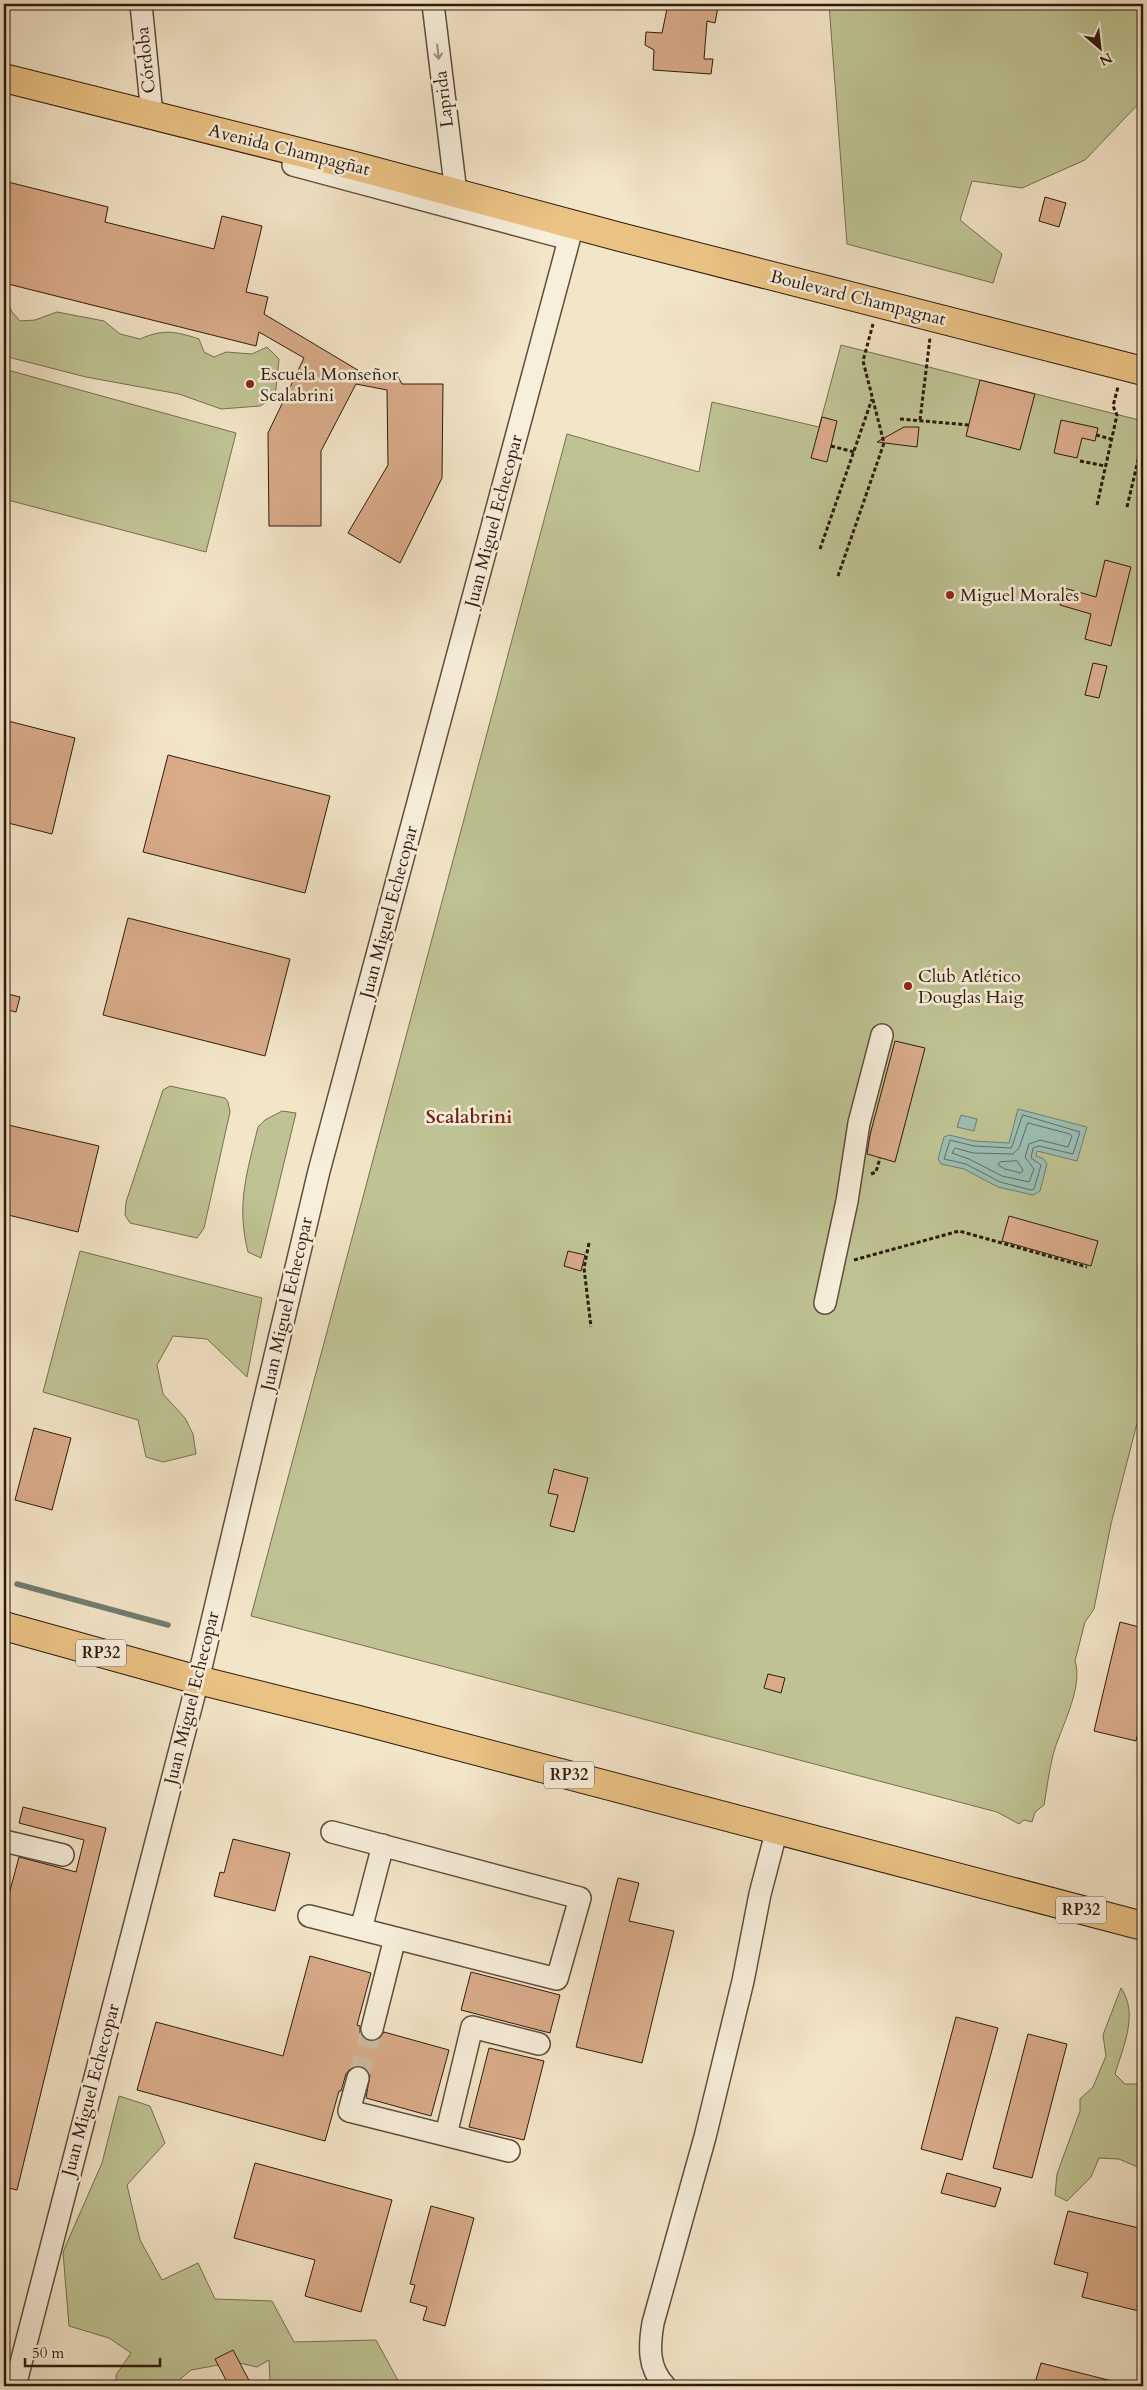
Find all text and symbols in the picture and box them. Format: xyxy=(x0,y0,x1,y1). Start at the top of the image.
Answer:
north arrow xyxy=(1074,22,1124,72)
street label: Córdoba xyxy=(130,25,162,95)
one-way arrow xyxy=(433,44,443,60)
text: N xyxy=(1096,48,1116,70)
street label: Laprida xyxy=(428,69,460,129)
street label: Avenida Champagñat xyxy=(206,118,373,182)
street label: Boulevard Champagnat xyxy=(768,264,949,332)
place label: Escuela Monseñor Scalabrini xyxy=(260,362,399,408)
marker: Escuela Monseñor Scalabrini xyxy=(244,378,256,390)
street label: Juan Miguel Echecopar xyxy=(458,432,529,613)
place label: Miguel Morales xyxy=(960,583,1079,608)
marker: Miguel Morales xyxy=(944,589,956,601)
street label: Juan Miguel Echecopar xyxy=(353,823,424,1004)
place label: Club Atlético Douglas Haig xyxy=(918,964,1024,1010)
marker: Club Atlético Douglas Haig xyxy=(902,980,914,992)
district label: Scalabrini xyxy=(426,1104,512,1130)
street label: Juan Miguel Echecopar xyxy=(254,1214,319,1396)
street label: Juan Miguel Echecopar xyxy=(158,1608,226,1790)
road number: RP32 xyxy=(76,1640,126,1666)
road number: RP32 xyxy=(544,1762,594,1788)
road number: RP32 xyxy=(1056,1896,1106,1924)
street label: Juan Miguel Echecopar xyxy=(55,2001,126,2182)
scale bar xyxy=(25,2335,160,2367)
text: 50 m xyxy=(32,2343,64,2363)

